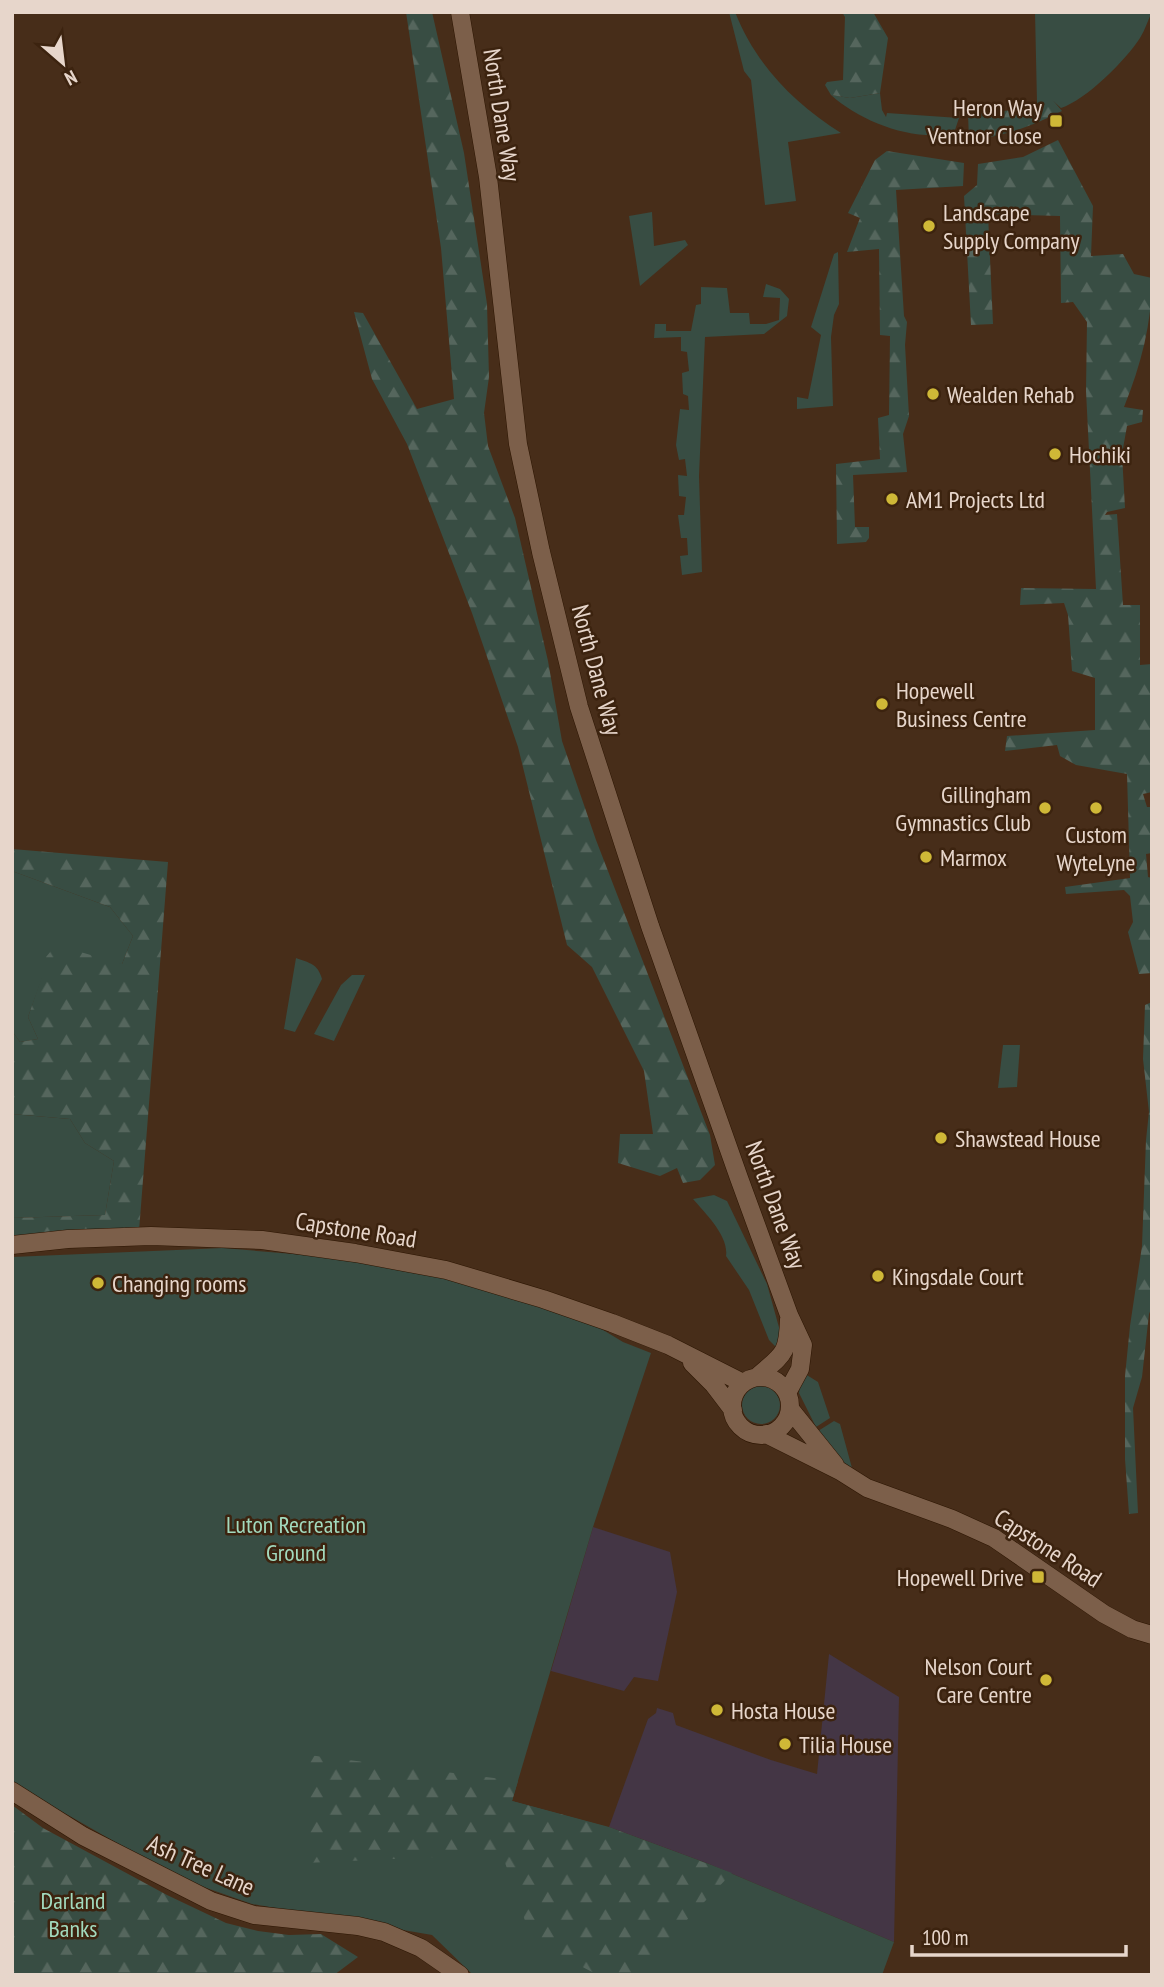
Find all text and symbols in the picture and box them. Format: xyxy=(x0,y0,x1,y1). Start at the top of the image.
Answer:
north arrow xyxy=(28,28,98,98)
street label: North Dane Way xyxy=(476,46,528,184)
text: N xyxy=(61,65,81,91)
place label: Heron Way Ventnor Close xyxy=(926,92,1042,151)
marker: Heron Way Ventnor Close xyxy=(1048,113,1064,129)
place label: Landscape Supply Company xyxy=(943,197,1080,256)
marker: Landscape Supply Company xyxy=(921,218,937,234)
place label: Wealden Rehab xyxy=(947,379,1074,410)
marker: Wealden Rehab xyxy=(925,386,941,402)
place label: Hochiki xyxy=(1069,439,1131,470)
marker: Hochiki xyxy=(1047,446,1063,462)
place label: AM1 Projects Ltd xyxy=(906,484,1045,515)
marker: AM1 Projects Ltd xyxy=(884,491,900,507)
street label: North Dane Way xyxy=(565,601,629,739)
place label: Hopewell Business Centre xyxy=(896,675,1027,734)
marker: Hopewell Business Centre xyxy=(874,696,890,712)
place label: Gillingham Gymnastics Club xyxy=(895,779,1031,838)
marker: Gillingham Gymnastics Club xyxy=(1037,800,1053,816)
marker: Custom WyteLyne xyxy=(1088,800,1104,816)
place label: Custom WyteLyne xyxy=(1057,819,1135,878)
place label: Marmox xyxy=(940,842,1007,873)
marker: Marmox xyxy=(918,849,934,865)
place label: Shawstead House xyxy=(955,1123,1101,1154)
marker: Shawstead House xyxy=(933,1130,949,1146)
street label: North Dane Way xyxy=(739,1137,813,1273)
street label: Capstone Road xyxy=(293,1205,419,1255)
place label: Kingsdale Court xyxy=(892,1261,1024,1292)
place label: Changing rooms xyxy=(112,1268,246,1299)
marker: Kingsdale Court xyxy=(870,1268,886,1284)
marker: Changing rooms xyxy=(90,1275,106,1291)
street label: Capstone Road xyxy=(988,1502,1108,1594)
park label: Luton Recreation Ground xyxy=(226,1509,366,1568)
place label: Hopewell Drive xyxy=(897,1562,1024,1593)
marker: Hopewell Drive xyxy=(1030,1569,1046,1585)
place label: Nelson Court Care Centre xyxy=(925,1651,1032,1710)
marker: Nelson Court Care Centre xyxy=(1038,1672,1054,1688)
place label: Hosta House xyxy=(731,1695,835,1726)
marker: Hosta House xyxy=(709,1702,725,1718)
place label: Tilia House xyxy=(799,1729,892,1760)
marker: Tilia House xyxy=(777,1736,793,1752)
street label: Ash Tree Lane xyxy=(143,1828,259,1902)
park label: Darland Banks xyxy=(41,1885,105,1944)
scale bar xyxy=(912,1913,1126,1957)
text: 100 m xyxy=(922,1924,968,1951)

